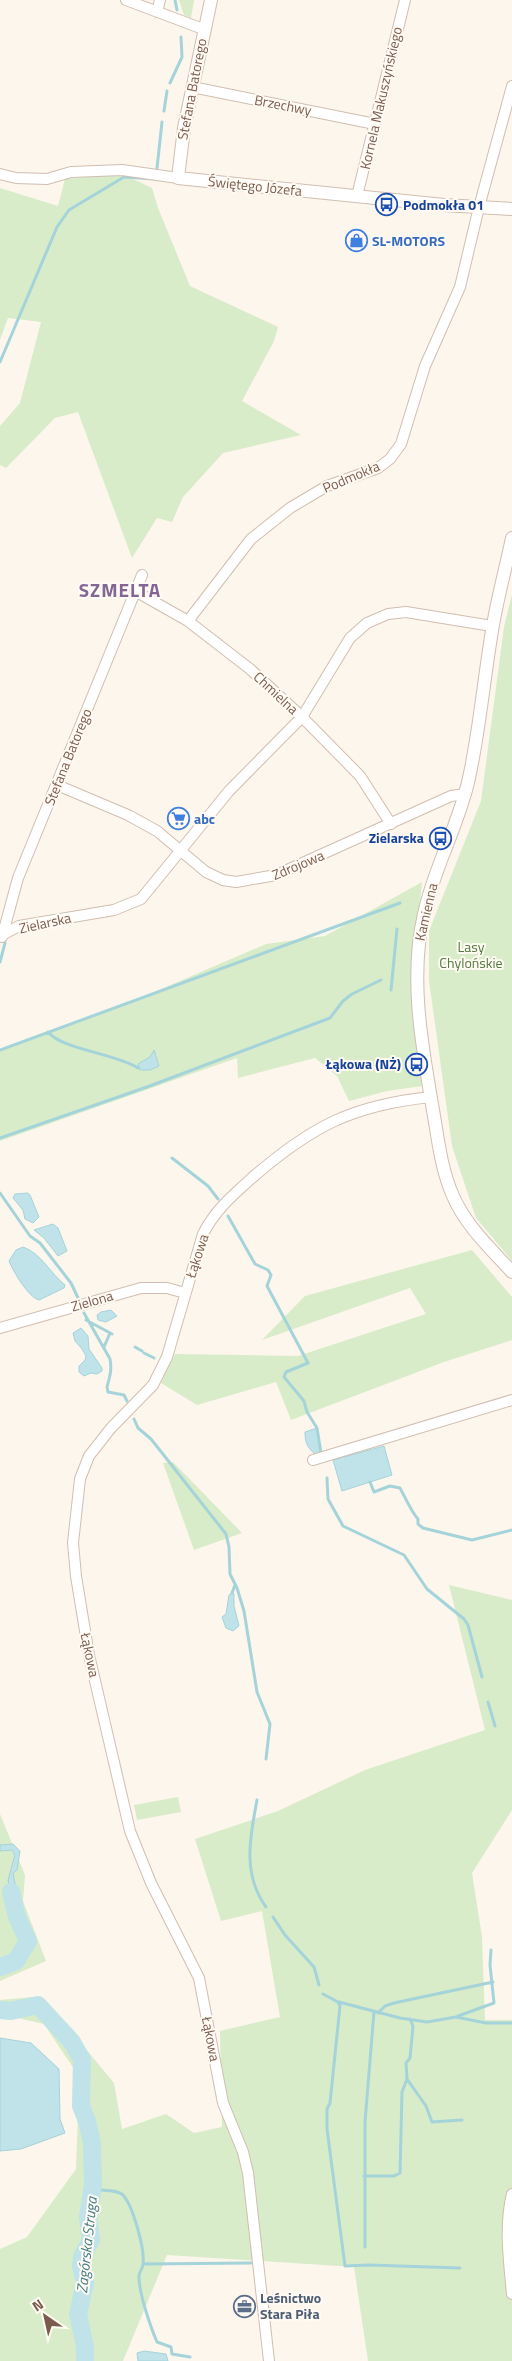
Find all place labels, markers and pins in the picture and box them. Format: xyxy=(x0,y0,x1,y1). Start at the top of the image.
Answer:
bus stop icon: Podmokła 01 xyxy=(375,193,399,217)
place label: Podmokła 01 xyxy=(403,194,484,215)
shop icon: SL-MOTORS xyxy=(344,229,368,253)
place label: SL-MOTORS xyxy=(372,230,445,251)
supermarket icon: abc xyxy=(166,807,190,831)
place label: abc xyxy=(194,808,215,829)
bus stop icon: Zielarska xyxy=(428,826,452,850)
place label: Zielarska xyxy=(369,827,424,848)
bus stop icon: Łąkowa (NŻ) xyxy=(405,1052,429,1076)
place label: Łąkowa (NŻ) xyxy=(325,1053,401,1074)
place label: Leśnictwo Stara Piła xyxy=(260,2287,321,2324)
office icon: Leśnictwo Stara Piła xyxy=(232,2294,256,2318)

